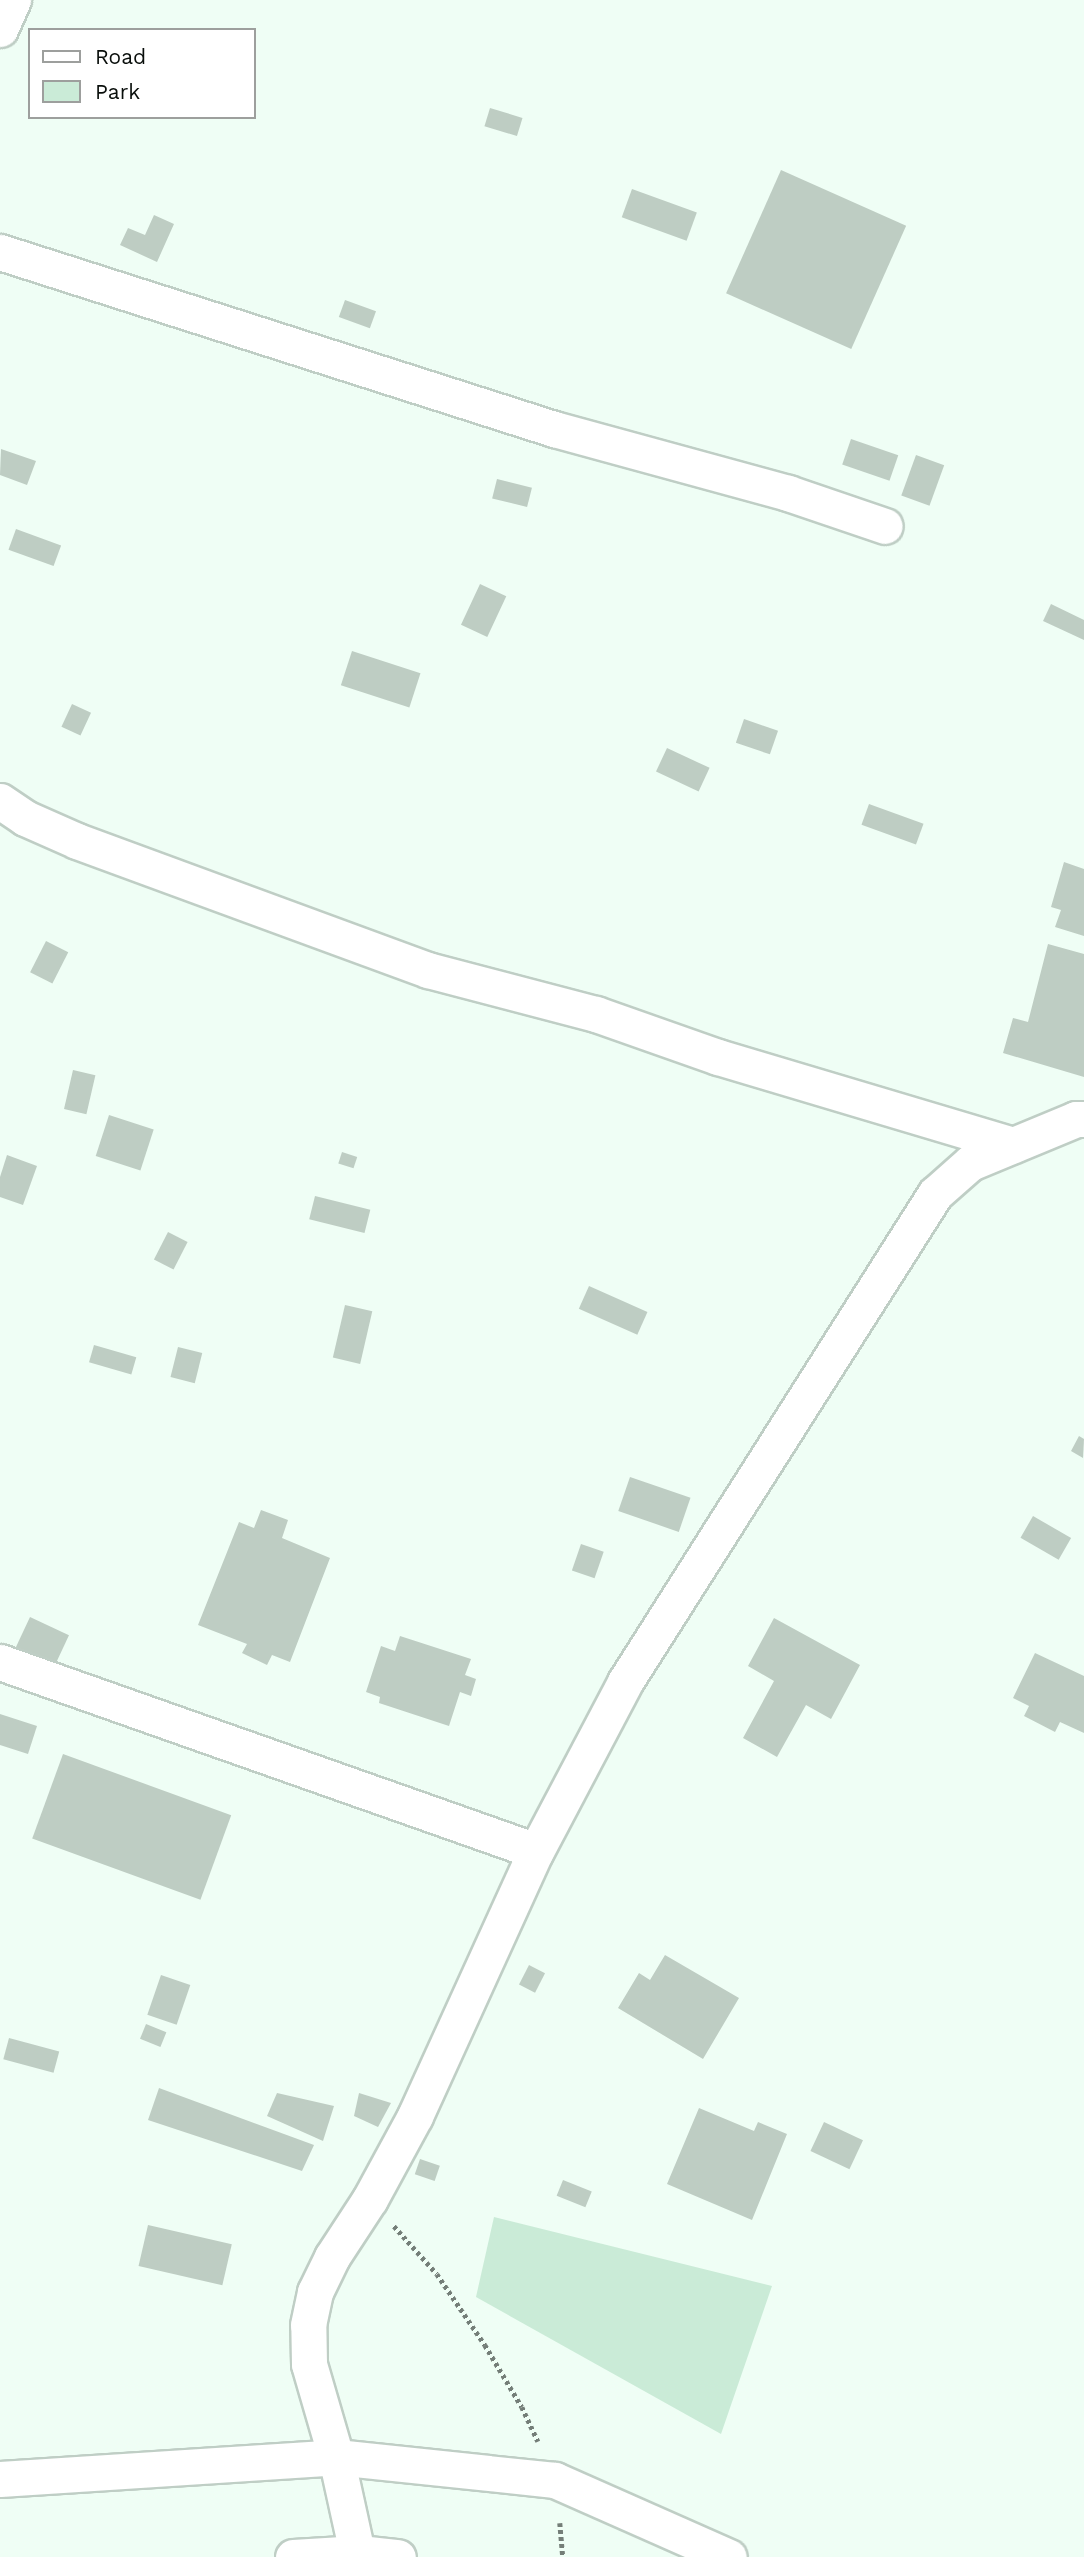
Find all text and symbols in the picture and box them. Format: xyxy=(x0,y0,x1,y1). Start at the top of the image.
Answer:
legend xyxy=(28,28,256,119)
text: Road xyxy=(95,44,146,69)
text: Park xyxy=(95,79,140,104)

